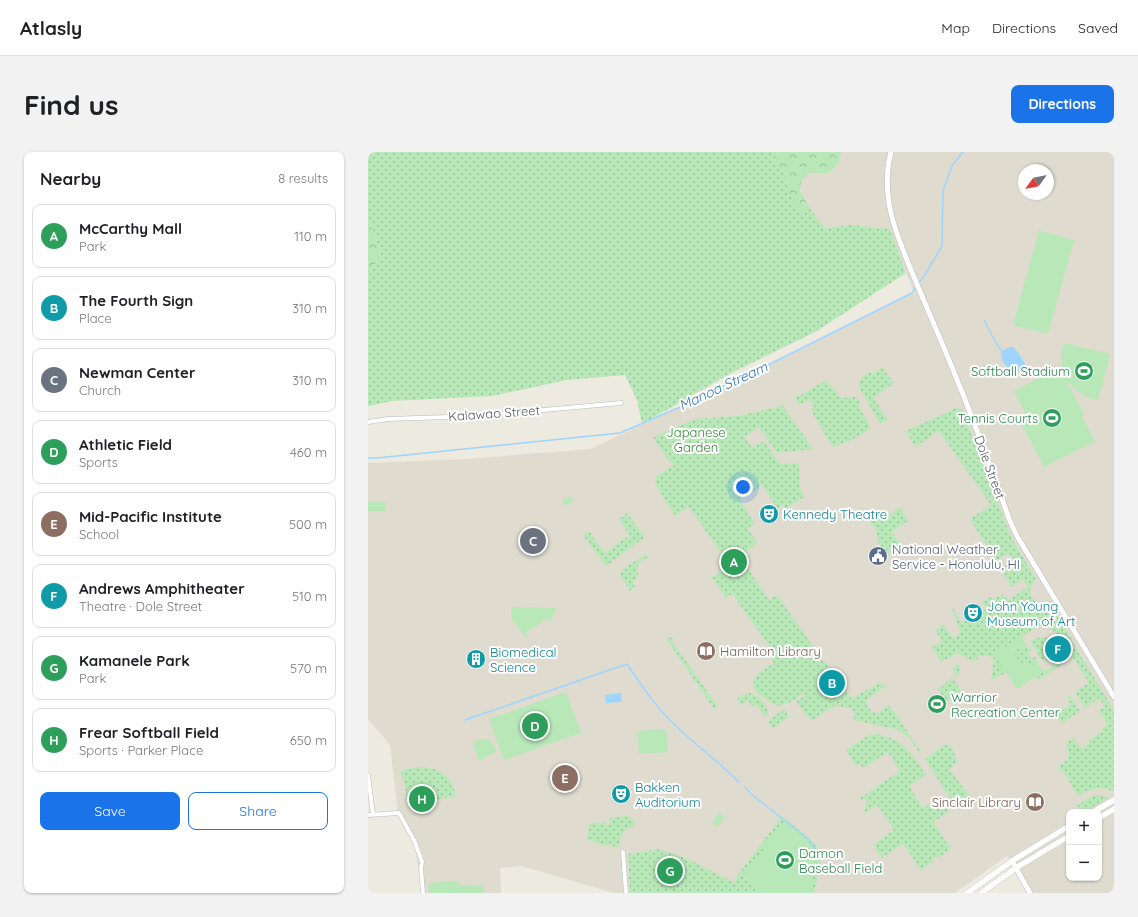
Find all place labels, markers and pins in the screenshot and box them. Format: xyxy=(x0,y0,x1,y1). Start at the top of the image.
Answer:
sports icon: Softball Stadium xyxy=(1073,360,1095,382)
place label: Softball Stadium xyxy=(971,363,1070,379)
sports icon: Tennis Courts xyxy=(1041,407,1063,429)
place label: Tennis Courts xyxy=(957,410,1038,426)
theatre icon: Kennedy Theatre xyxy=(758,503,780,525)
place label: Kennedy Theatre xyxy=(783,506,887,522)
pin: C xyxy=(520,526,546,556)
place label: National Weather Service - Honolulu, HI xyxy=(892,541,1020,572)
public building icon: National Weather Service - Honolulu, HI xyxy=(867,545,889,567)
pin: A xyxy=(721,547,747,577)
place label: John Young Museum of Art xyxy=(987,598,1075,629)
theatre icon: John Young Museum of Art xyxy=(962,602,984,624)
pin: F xyxy=(1045,634,1071,664)
library icon: Hamilton Library xyxy=(695,640,717,662)
place label: Hamilton Library xyxy=(720,643,821,659)
place label: Biomedical Science xyxy=(490,644,557,675)
building icon: Biomedical Science xyxy=(465,648,487,670)
pin: B xyxy=(819,668,845,698)
place label: Warrior Recreation Center xyxy=(951,689,1060,720)
sports icon: Warrior Recreation Center xyxy=(926,693,948,715)
pin: D xyxy=(522,711,548,741)
pin: E xyxy=(552,763,578,793)
place label: Bakken Auditorium xyxy=(635,779,701,810)
theatre icon: Bakken Auditorium xyxy=(610,783,632,805)
pin: H xyxy=(409,784,435,814)
library icon: Sinclair Library xyxy=(1024,791,1046,813)
place label: Sinclair Library xyxy=(932,794,1021,810)
place label: Damon Baseball Field xyxy=(799,845,882,876)
sports icon: Damon Baseball Field xyxy=(774,849,796,871)
pin: G xyxy=(657,856,683,886)

